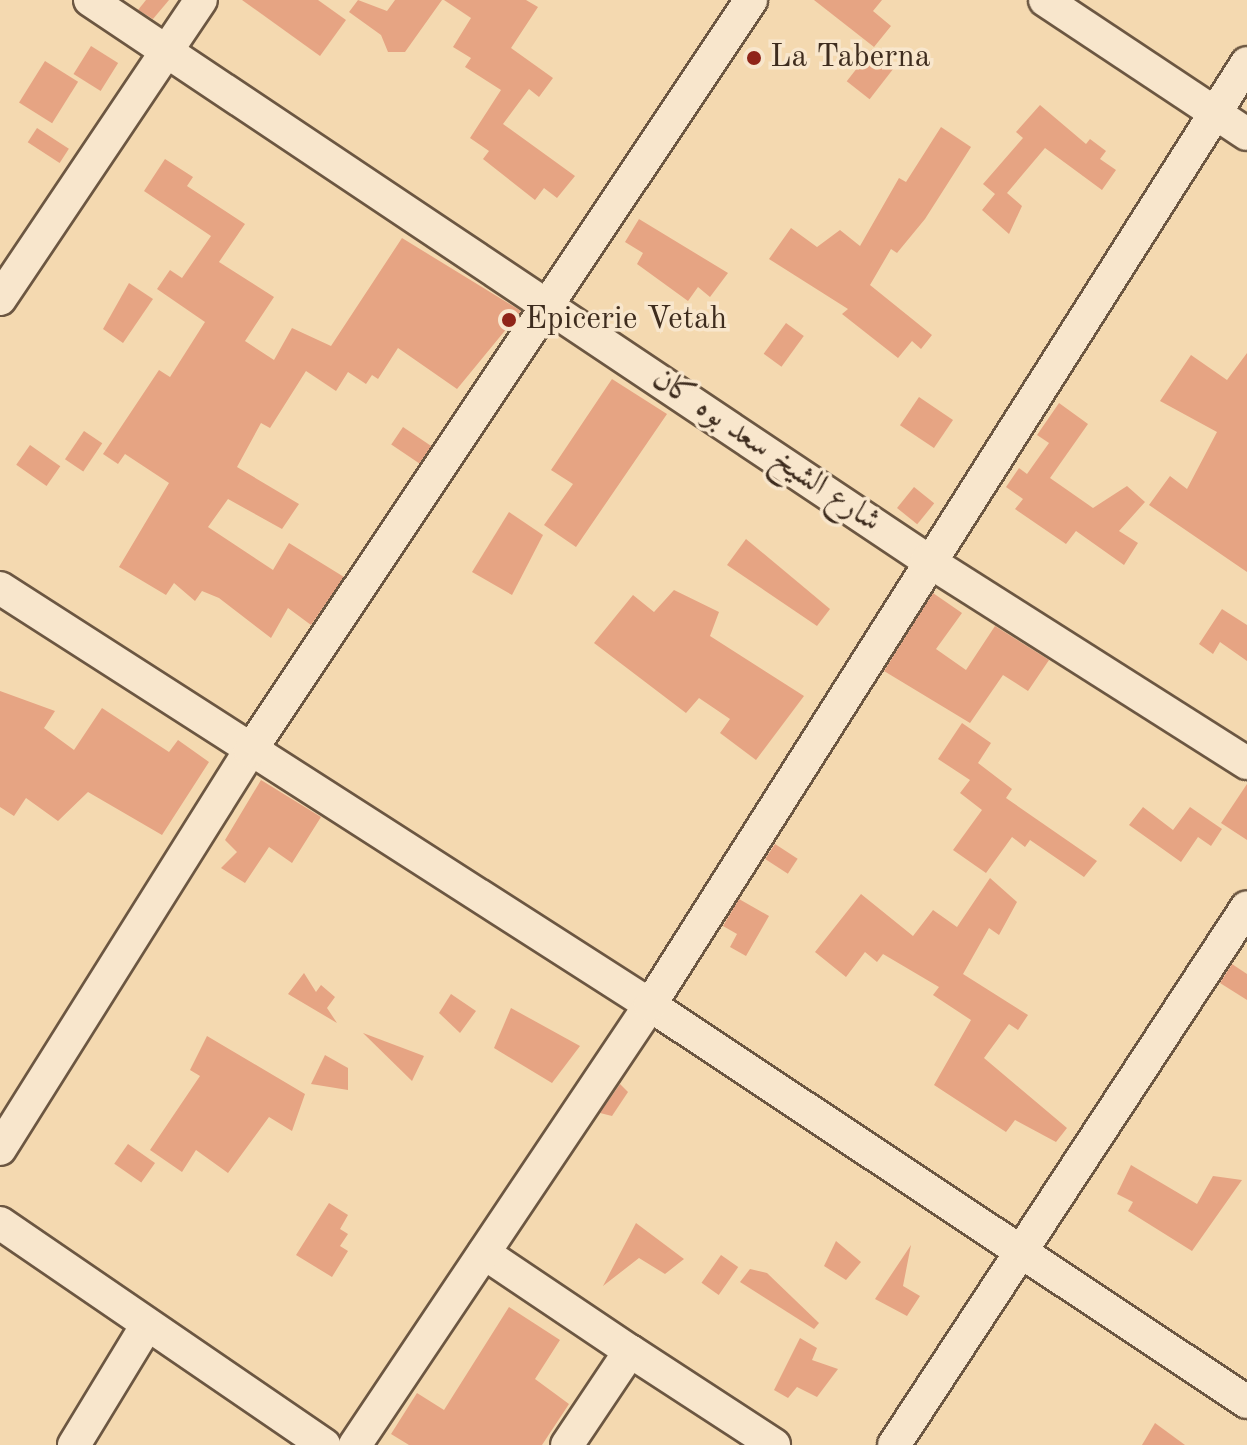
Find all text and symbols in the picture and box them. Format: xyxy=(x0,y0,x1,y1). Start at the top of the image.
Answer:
place label: La Taberna xyxy=(770,39,931,77)
marker: La Taberna xyxy=(745,49,763,67)
place label: Epicerie Vetah xyxy=(525,301,727,339)
marker: Epicerie Vetah xyxy=(500,311,518,329)
street label: شارع الشيخ سعد بوه كان xyxy=(644,360,888,542)

